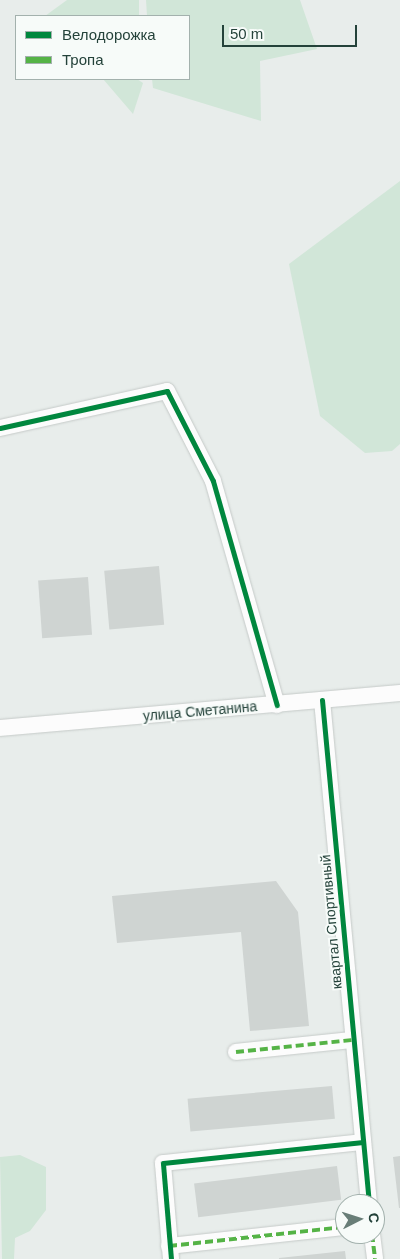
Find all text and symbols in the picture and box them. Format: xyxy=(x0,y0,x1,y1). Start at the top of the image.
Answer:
legend xyxy=(15,15,190,80)
scale bar xyxy=(225,15,360,47)
text: 50 m xyxy=(230,25,263,42)
text: Велодорожка xyxy=(62,26,156,43)
text: Тропа xyxy=(62,51,103,68)
street label: улица Сметанина xyxy=(142,698,258,724)
street label: квартал Спортивный xyxy=(317,854,345,990)
north arrow xyxy=(335,1194,385,1244)
text: С xyxy=(366,1212,382,1224)

